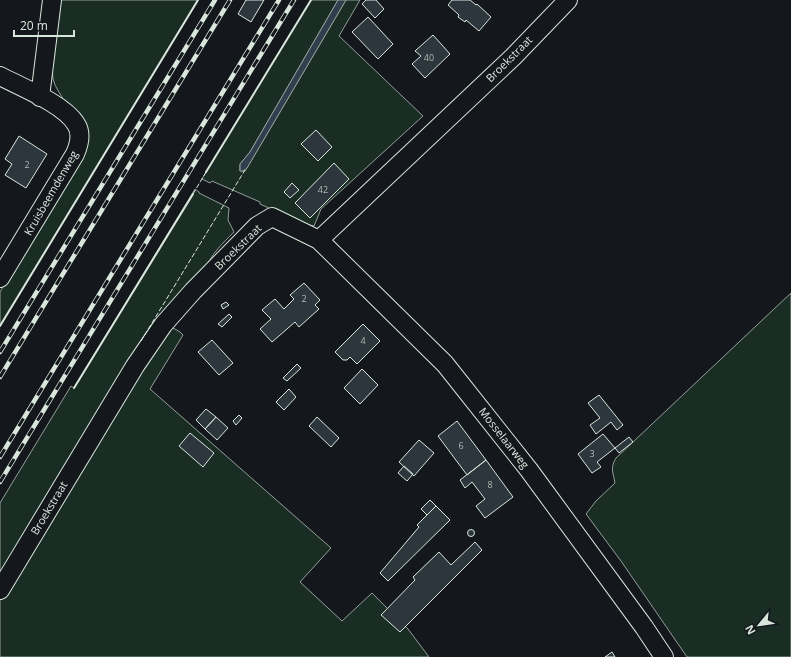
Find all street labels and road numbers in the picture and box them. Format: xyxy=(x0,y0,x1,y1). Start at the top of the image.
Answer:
street label: Broekstraat xyxy=(482,32,535,85)
street label: Kruisbeemdenweg xyxy=(20,148,81,238)
street label: Broekstraat xyxy=(211,220,264,273)
street label: Mosselaarweg xyxy=(476,404,533,471)
street label: Broekstraat xyxy=(27,478,70,537)

